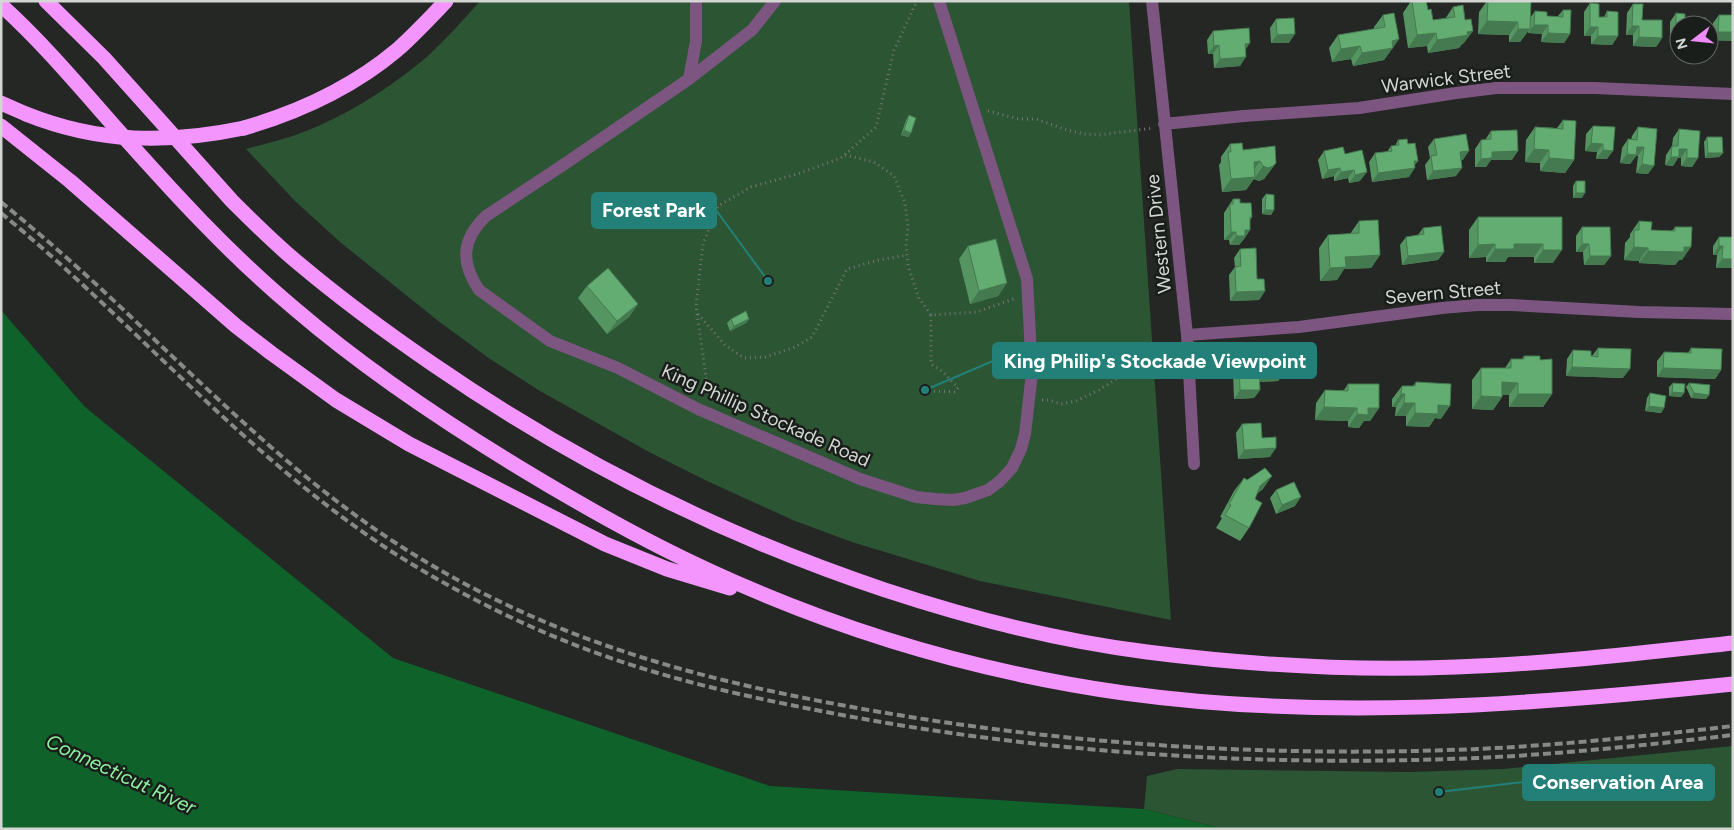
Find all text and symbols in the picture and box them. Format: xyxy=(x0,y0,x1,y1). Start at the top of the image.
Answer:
north arrow xyxy=(1669,15,1719,65)
text: N xyxy=(1672,36,1692,51)
street label: Warwick Street xyxy=(1380,59,1512,98)
street label: Western Drive xyxy=(1141,173,1176,295)
callout: Forest Park xyxy=(592,193,716,228)
text: Forest Park xyxy=(602,198,706,222)
street label: Severn Street xyxy=(1384,276,1502,309)
callout: King Philip's Stockade Viewpoint xyxy=(993,343,1316,378)
text: King Philip's Stockade Viewpoint xyxy=(1003,349,1307,373)
street label: King Phillip Stockade Road xyxy=(658,359,874,472)
water label: Connecticut River xyxy=(42,729,201,820)
callout: Conservation Area xyxy=(1523,765,1714,800)
text: Conservation Area xyxy=(1532,770,1704,794)

